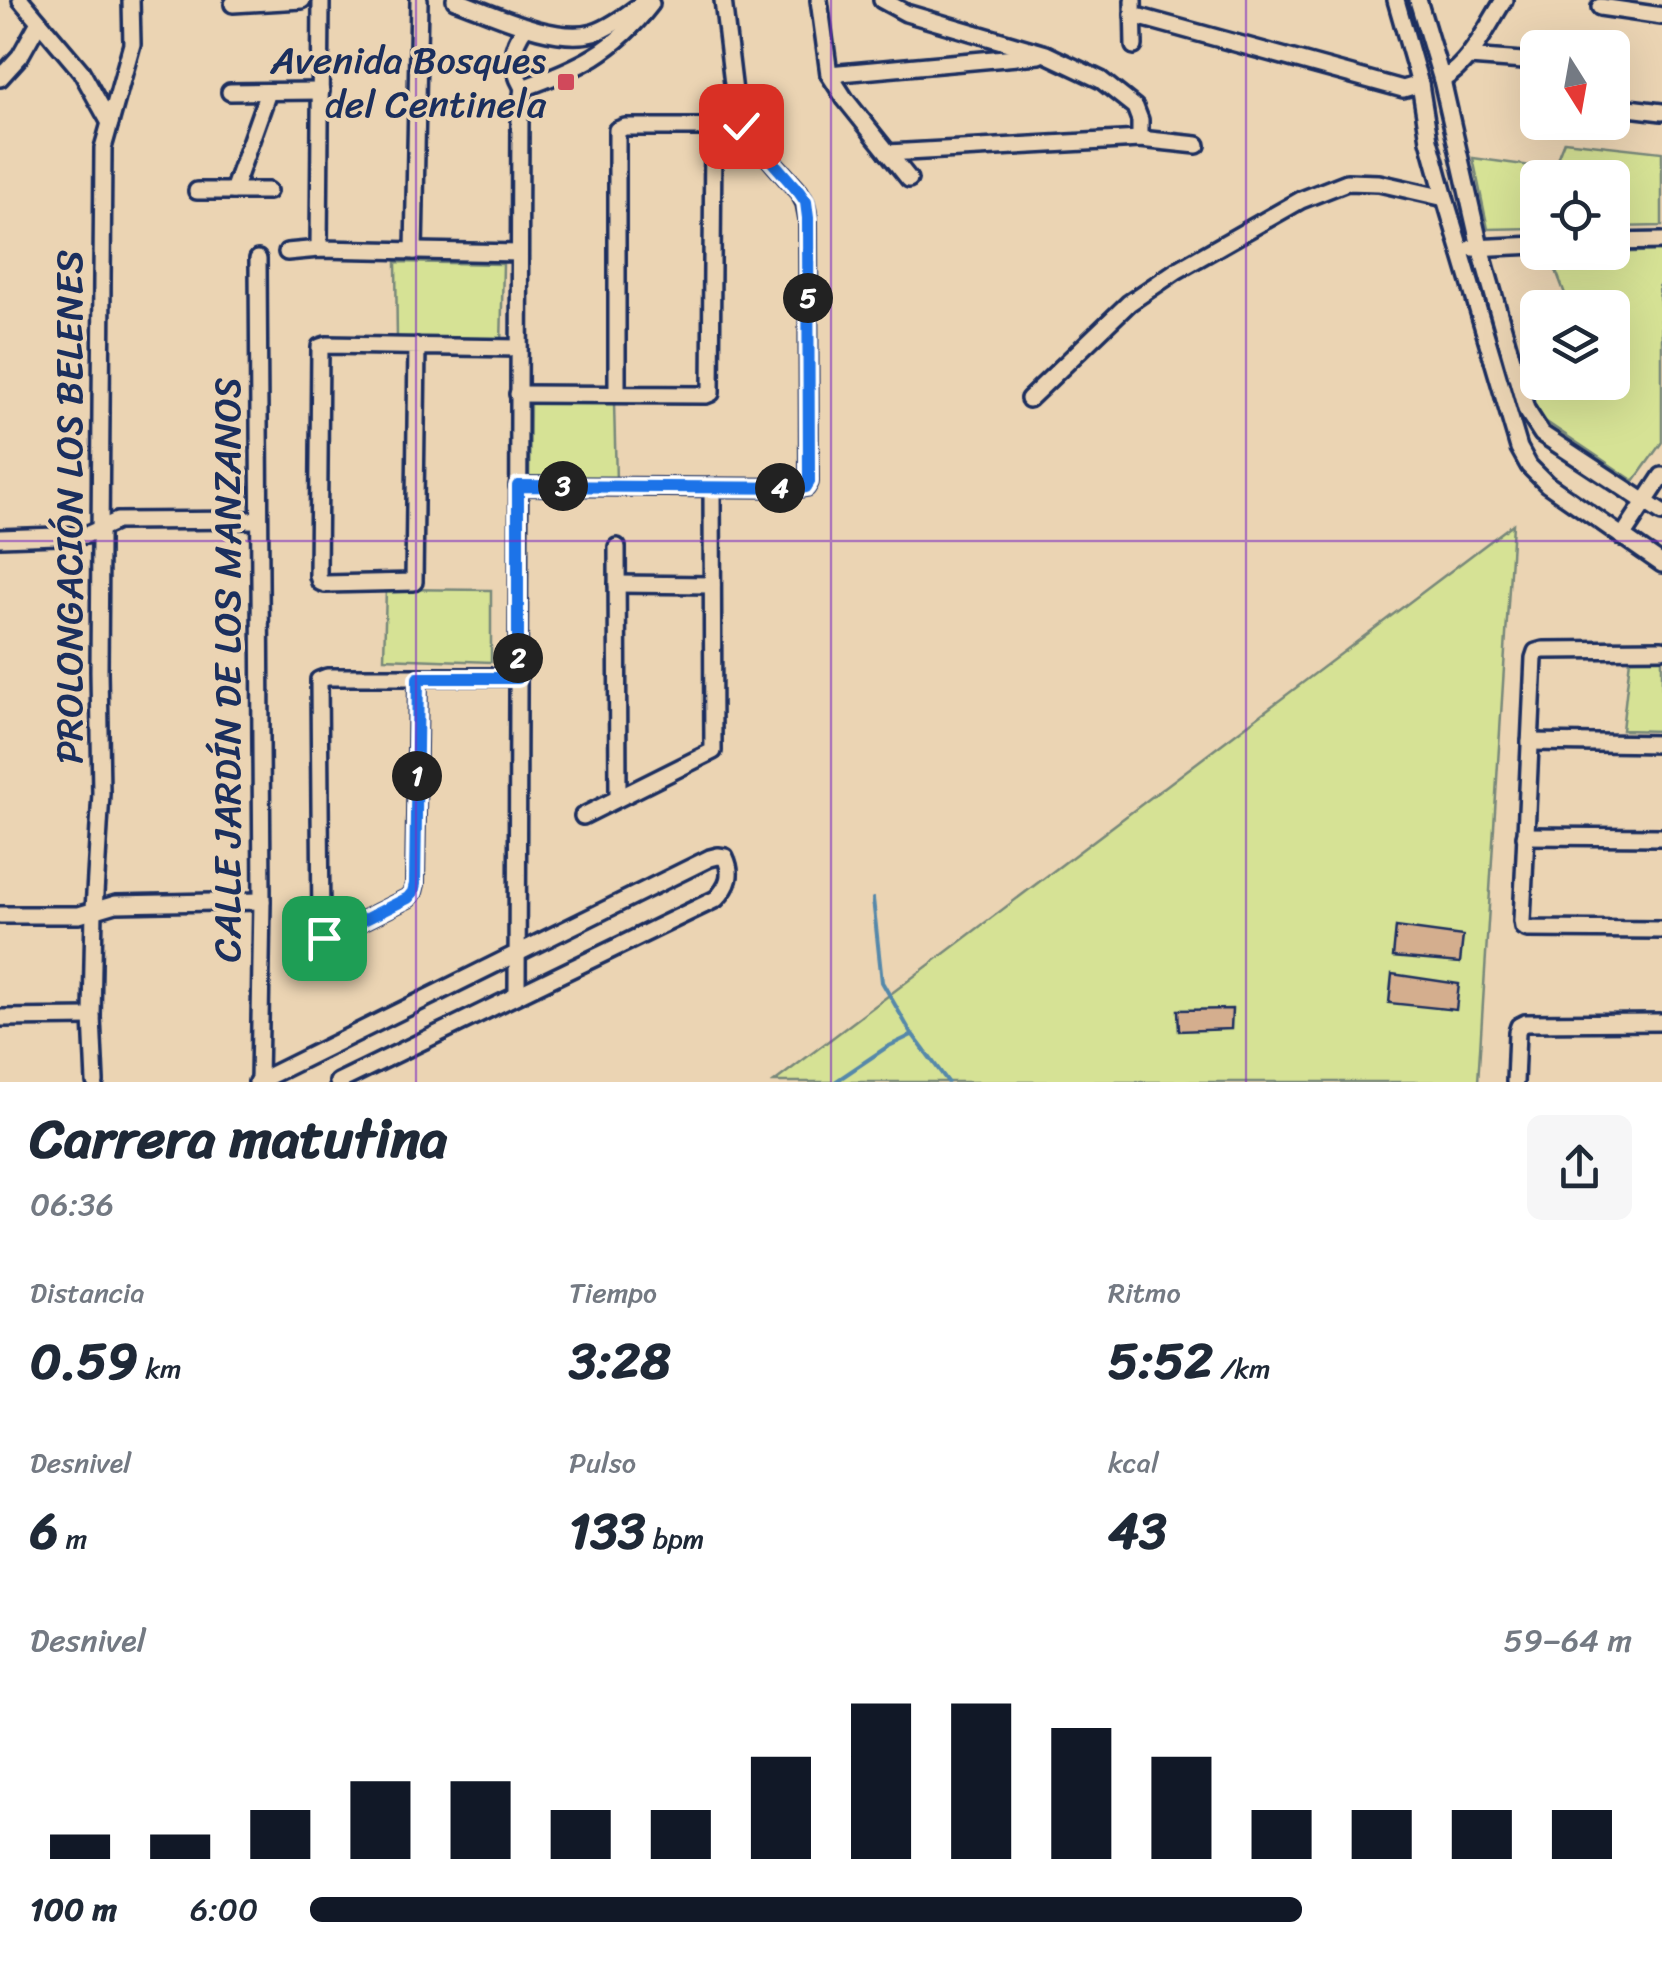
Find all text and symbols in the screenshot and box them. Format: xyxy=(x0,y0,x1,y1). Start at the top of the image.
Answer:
place label: Avenida Bosques del Centinela xyxy=(269,27,547,138)
north arrow xyxy=(1520,30,1630,140)
map controls xyxy=(1520,30,1630,400)
marker: Avenida Bosques del Centinela xyxy=(555,71,577,93)
pin xyxy=(699,84,784,169)
icon: check xyxy=(714,99,769,154)
button: locate xyxy=(1520,160,1630,270)
street label: PROLONGACIÓN LOS BELENES xyxy=(36,250,103,764)
pin: 5 xyxy=(783,273,833,323)
text: 5 xyxy=(799,273,817,322)
button: layers xyxy=(1520,290,1630,400)
street label: CALLE JARDÍN DE LOS MANZANOS xyxy=(194,378,261,962)
pin: 3 xyxy=(538,461,588,511)
text: 3 xyxy=(555,461,571,510)
pin: 4 xyxy=(755,463,805,513)
text: 4 xyxy=(771,463,789,512)
pin: 2 xyxy=(493,633,543,683)
text: 2 xyxy=(510,633,526,682)
pin: 1 xyxy=(392,751,442,801)
text: 1 xyxy=(411,751,423,800)
pin xyxy=(282,896,367,981)
icon: arrive xyxy=(297,911,352,966)
text: Carrera matutina xyxy=(30,1090,448,1187)
button: share xyxy=(1527,1115,1632,1220)
text: 06:36 xyxy=(30,1176,114,1233)
text: Distancia xyxy=(30,1268,145,1317)
text: Tiempo xyxy=(569,1268,657,1317)
text: Ritmo xyxy=(1108,1268,1181,1317)
text: 0.59 xyxy=(30,1317,138,1406)
text: 3:28 xyxy=(569,1317,671,1406)
text: 5:52 xyxy=(1108,1317,1213,1406)
text: km xyxy=(138,1344,182,1393)
text: /km xyxy=(1213,1344,1271,1393)
text: Desnivel xyxy=(30,1438,131,1487)
text: Pulso xyxy=(569,1438,636,1487)
text: kcal xyxy=(1108,1438,1159,1487)
text: 6 xyxy=(30,1487,58,1576)
text: 133 xyxy=(569,1487,645,1576)
text: 43 xyxy=(1108,1487,1167,1576)
text: m xyxy=(58,1514,87,1563)
text: bpm xyxy=(645,1514,704,1563)
text: Desnivel xyxy=(30,1612,146,1669)
text: 59–64 m xyxy=(1504,1612,1632,1669)
text: 100 m xyxy=(30,1881,117,1938)
text: 6:00 xyxy=(190,1881,258,1938)

